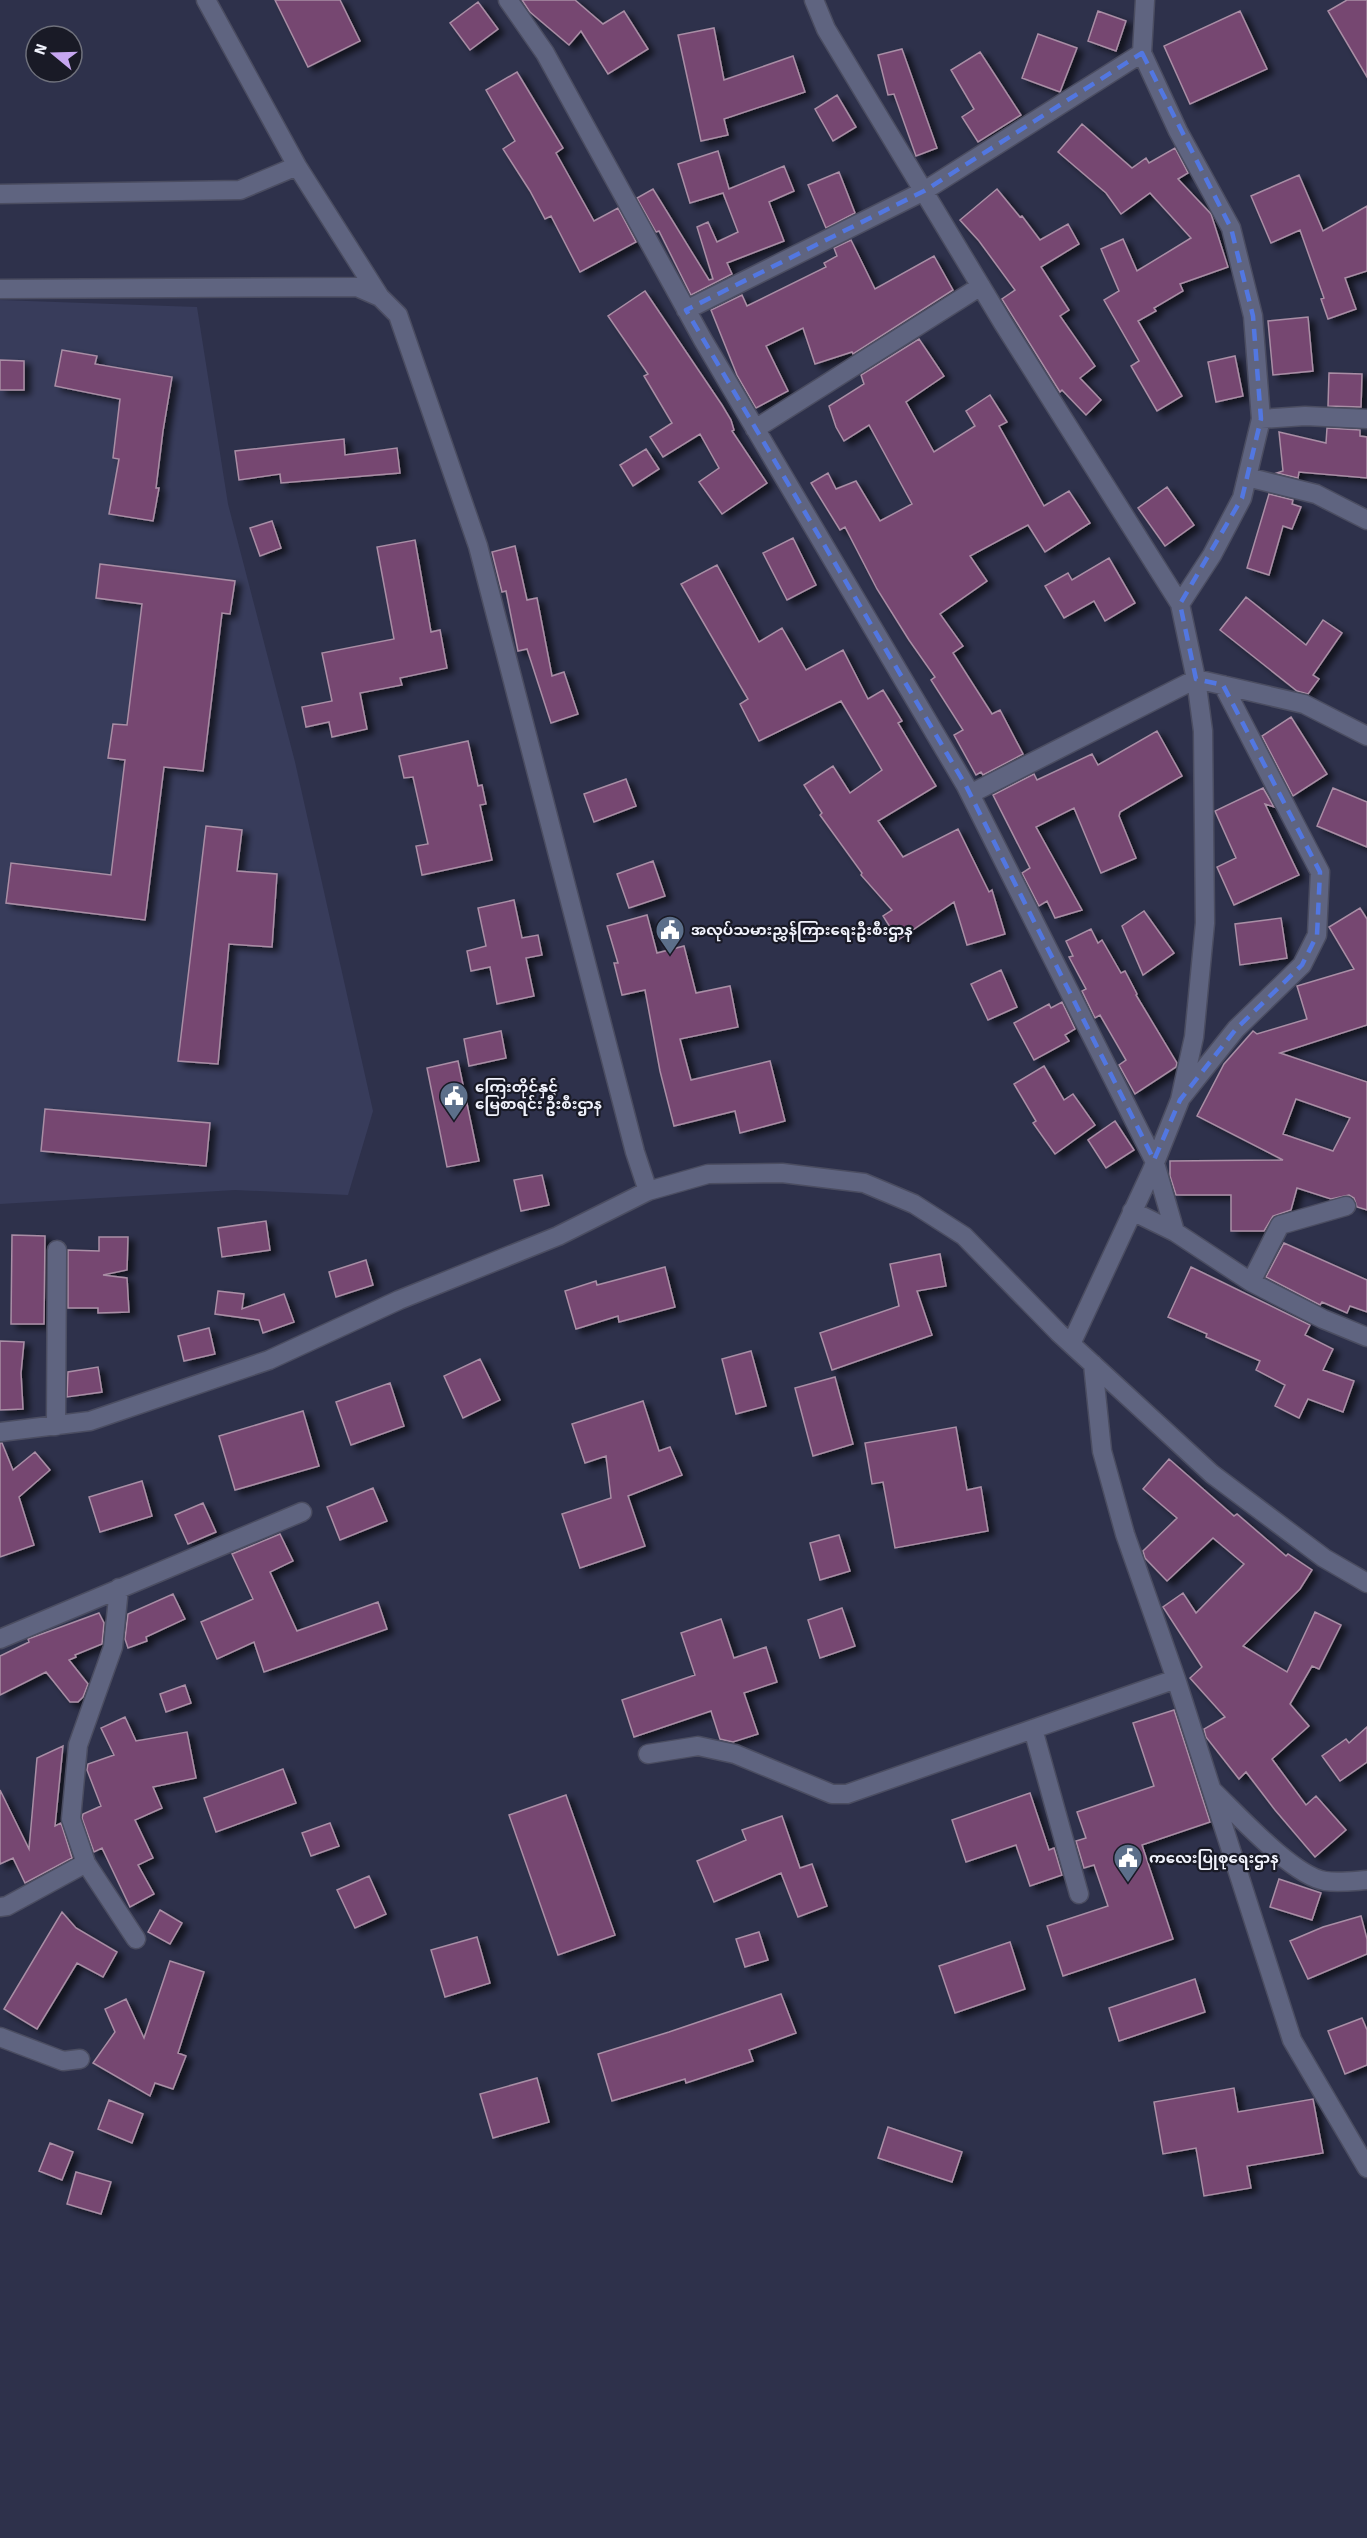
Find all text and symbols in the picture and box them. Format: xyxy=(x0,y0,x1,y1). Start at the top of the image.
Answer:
north arrow xyxy=(24,24,84,84)
text: N xyxy=(29,41,53,58)
public building icon: အလုပ်သမားညွှန်ကြားရေးဦးစီးဌာန xyxy=(654,914,686,956)
place label: အလုပ်သမားညွှန်ကြားရေးဦးစီးဌာန xyxy=(691,920,913,942)
place label: ကြေးတိုင်နှင့် မြေစာရင်း ဦးစီးဌာန xyxy=(475,1077,602,1116)
public building icon: ကြေးတိုင်နှင့် မြေစာရင်း ဦးစီးဌာန xyxy=(438,1080,470,1122)
public building icon: ကလေးပြုစုရေးဌာန xyxy=(1112,1842,1144,1884)
place label: ကလေးပြုစုရေးဌာန xyxy=(1149,1848,1279,1870)

